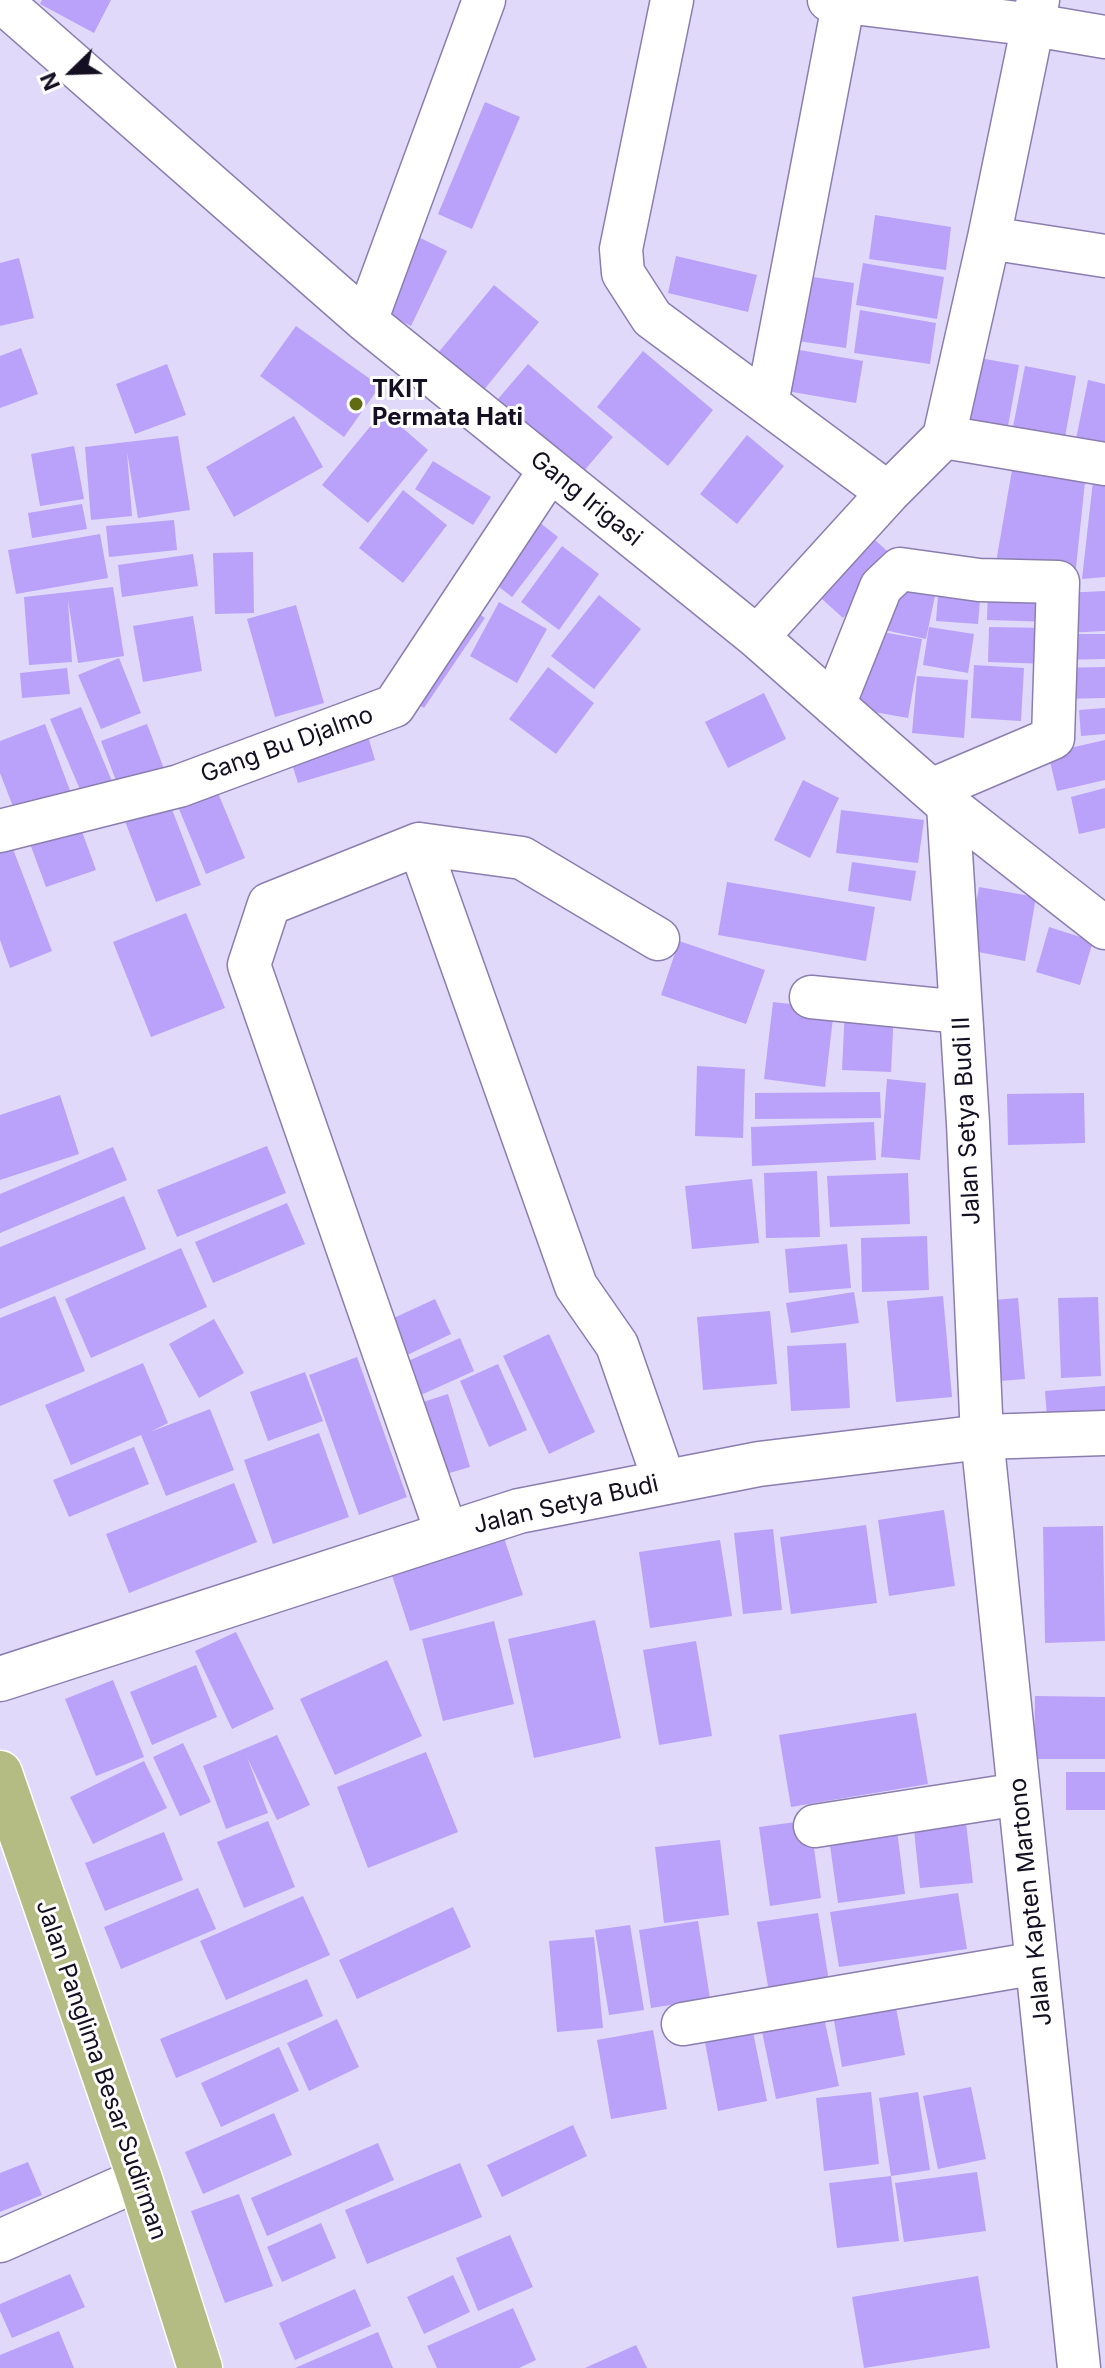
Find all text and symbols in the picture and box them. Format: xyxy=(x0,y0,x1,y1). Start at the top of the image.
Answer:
north arrow xyxy=(32,32,112,112)
text: N xyxy=(35,69,65,94)
place label: TKIT Permata Hati xyxy=(372,376,523,432)
marker: TKIT Permata Hati xyxy=(347,395,365,413)
street label: Gang Irigasi xyxy=(524,445,648,553)
street label: Gang Bu Djalmo xyxy=(197,700,377,790)
street label: Jalan Setya Budi II xyxy=(947,1016,987,1226)
street label: Jalan Setya Budi xyxy=(471,1470,661,1540)
street label: Jalan Kapten Martono xyxy=(1004,1776,1058,2028)
street label: Jalan Panglima Besar Sudirman xyxy=(29,1896,173,2244)

